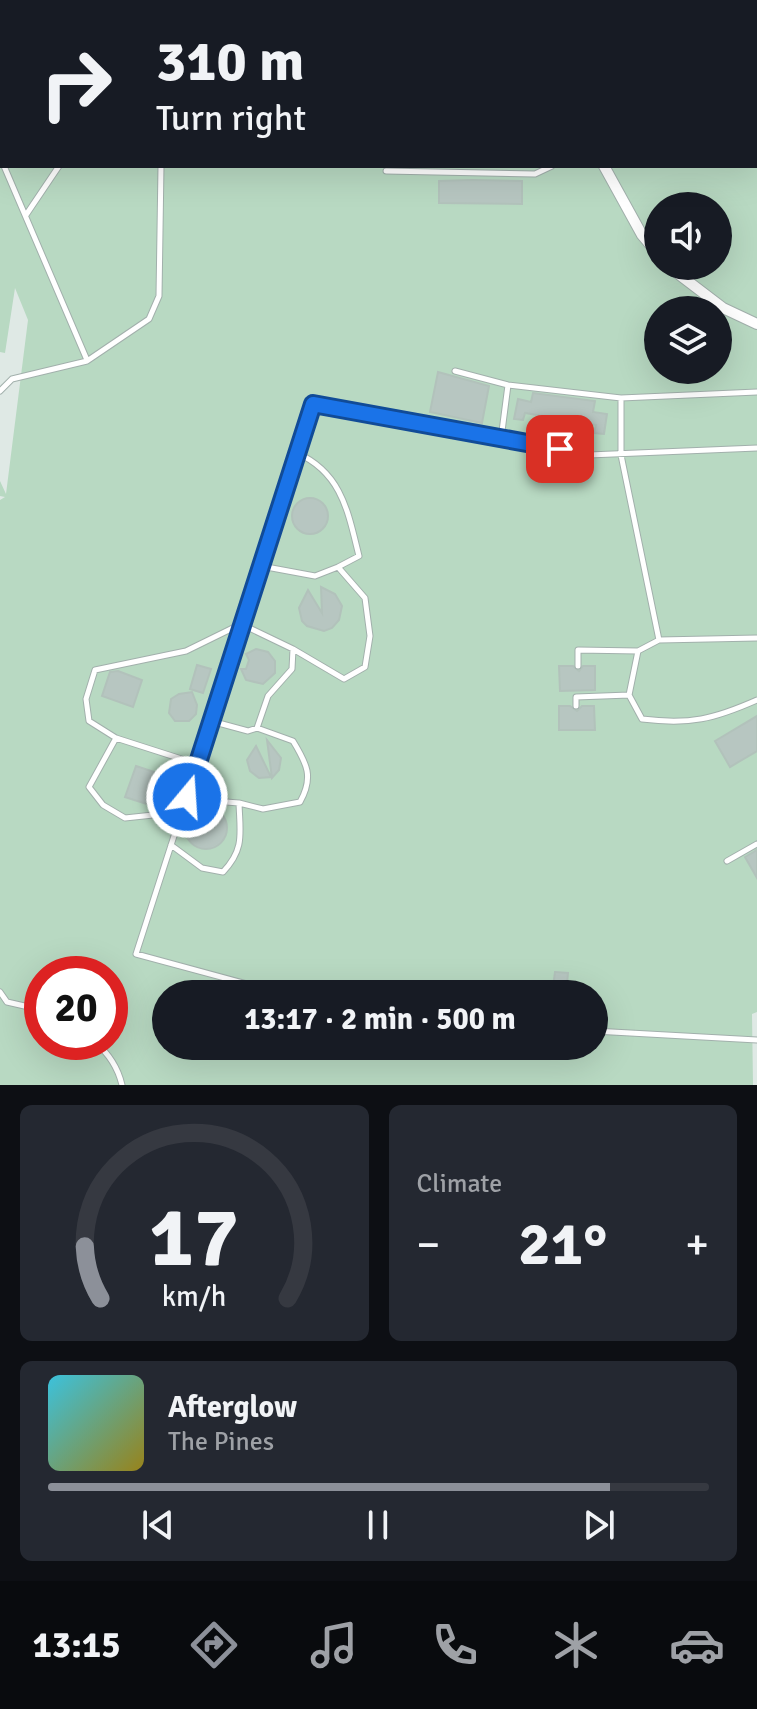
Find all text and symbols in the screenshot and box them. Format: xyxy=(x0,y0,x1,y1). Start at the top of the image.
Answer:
text: 310 m xyxy=(156,27,304,96)
icon: right xyxy=(24,32,128,136)
text: Turn right xyxy=(156,96,306,141)
map controls xyxy=(644,192,732,384)
button: sound xyxy=(644,192,732,280)
button: layers xyxy=(644,296,732,384)
pin xyxy=(526,415,594,483)
icon: arrive xyxy=(538,427,582,471)
position arrow xyxy=(145,755,229,839)
speed limit sign: 20 xyxy=(24,956,128,1060)
text: 13:17 · 2 min · 500 m xyxy=(244,1001,516,1038)
text: Climate xyxy=(417,1168,502,1200)
text: 17 xyxy=(149,1187,239,1289)
text: 21° xyxy=(518,1208,607,1282)
text: − xyxy=(417,1218,440,1272)
text: + xyxy=(685,1218,709,1272)
text: km/h xyxy=(162,1279,227,1314)
text: Afterglow xyxy=(168,1389,297,1426)
text: The Pines xyxy=(168,1426,274,1458)
icon: previous xyxy=(136,1503,180,1547)
icon: pause xyxy=(356,1503,400,1547)
icon: next xyxy=(577,1503,621,1547)
icon: directions xyxy=(186,1617,242,1673)
icon: music xyxy=(306,1617,362,1673)
icon: phone xyxy=(427,1617,483,1673)
icon: climate xyxy=(548,1617,604,1673)
icon: car xyxy=(669,1617,725,1673)
text: 13:15 xyxy=(32,1623,121,1668)

